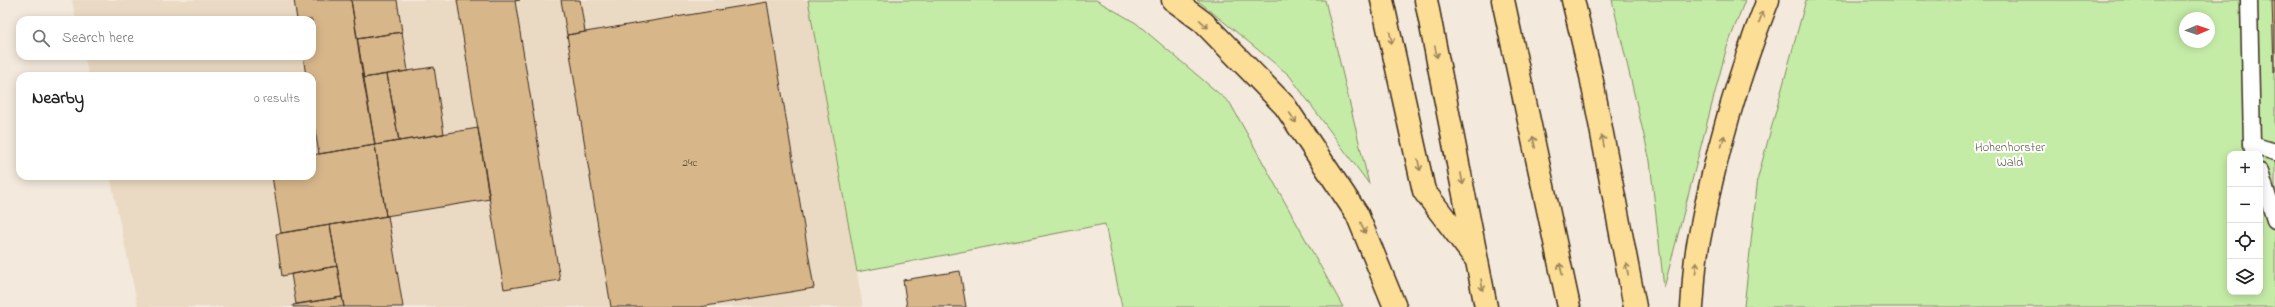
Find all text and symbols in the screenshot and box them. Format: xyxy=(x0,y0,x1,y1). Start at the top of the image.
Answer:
one-way arrow xyxy=(1758,12,1766,24)
north arrow xyxy=(2179,12,2215,48)
search box xyxy=(16,16,316,60)
one-way arrow xyxy=(1199,19,1209,28)
icon: search xyxy=(30,27,52,49)
text: Search here xyxy=(62,27,134,49)
one-way arrow xyxy=(1387,31,1395,44)
one-way arrow xyxy=(1433,45,1441,58)
text: Nearby xyxy=(32,86,84,111)
text: 0 results xyxy=(254,89,300,108)
one-way arrow xyxy=(1289,112,1297,123)
one-way arrow xyxy=(1599,135,1607,148)
one-way arrow xyxy=(1720,135,1727,148)
one-way arrow xyxy=(1529,136,1537,149)
park label: Hohenhorster Wald xyxy=(1975,138,2046,172)
map controls xyxy=(2227,151,2263,295)
button: + xyxy=(2227,151,2263,187)
house number: 24c xyxy=(683,155,698,171)
one-way arrow xyxy=(1415,158,1423,171)
one-way arrow xyxy=(1458,173,1466,186)
button: − xyxy=(2227,187,2263,223)
one-way arrow xyxy=(1359,221,1367,233)
button: locate xyxy=(2227,223,2263,259)
button: layers xyxy=(2227,259,2263,295)
one-way arrow xyxy=(1692,262,1700,275)
one-way arrow xyxy=(1556,263,1564,276)
one-way arrow xyxy=(1623,263,1631,276)
one-way arrow xyxy=(1479,278,1487,291)

